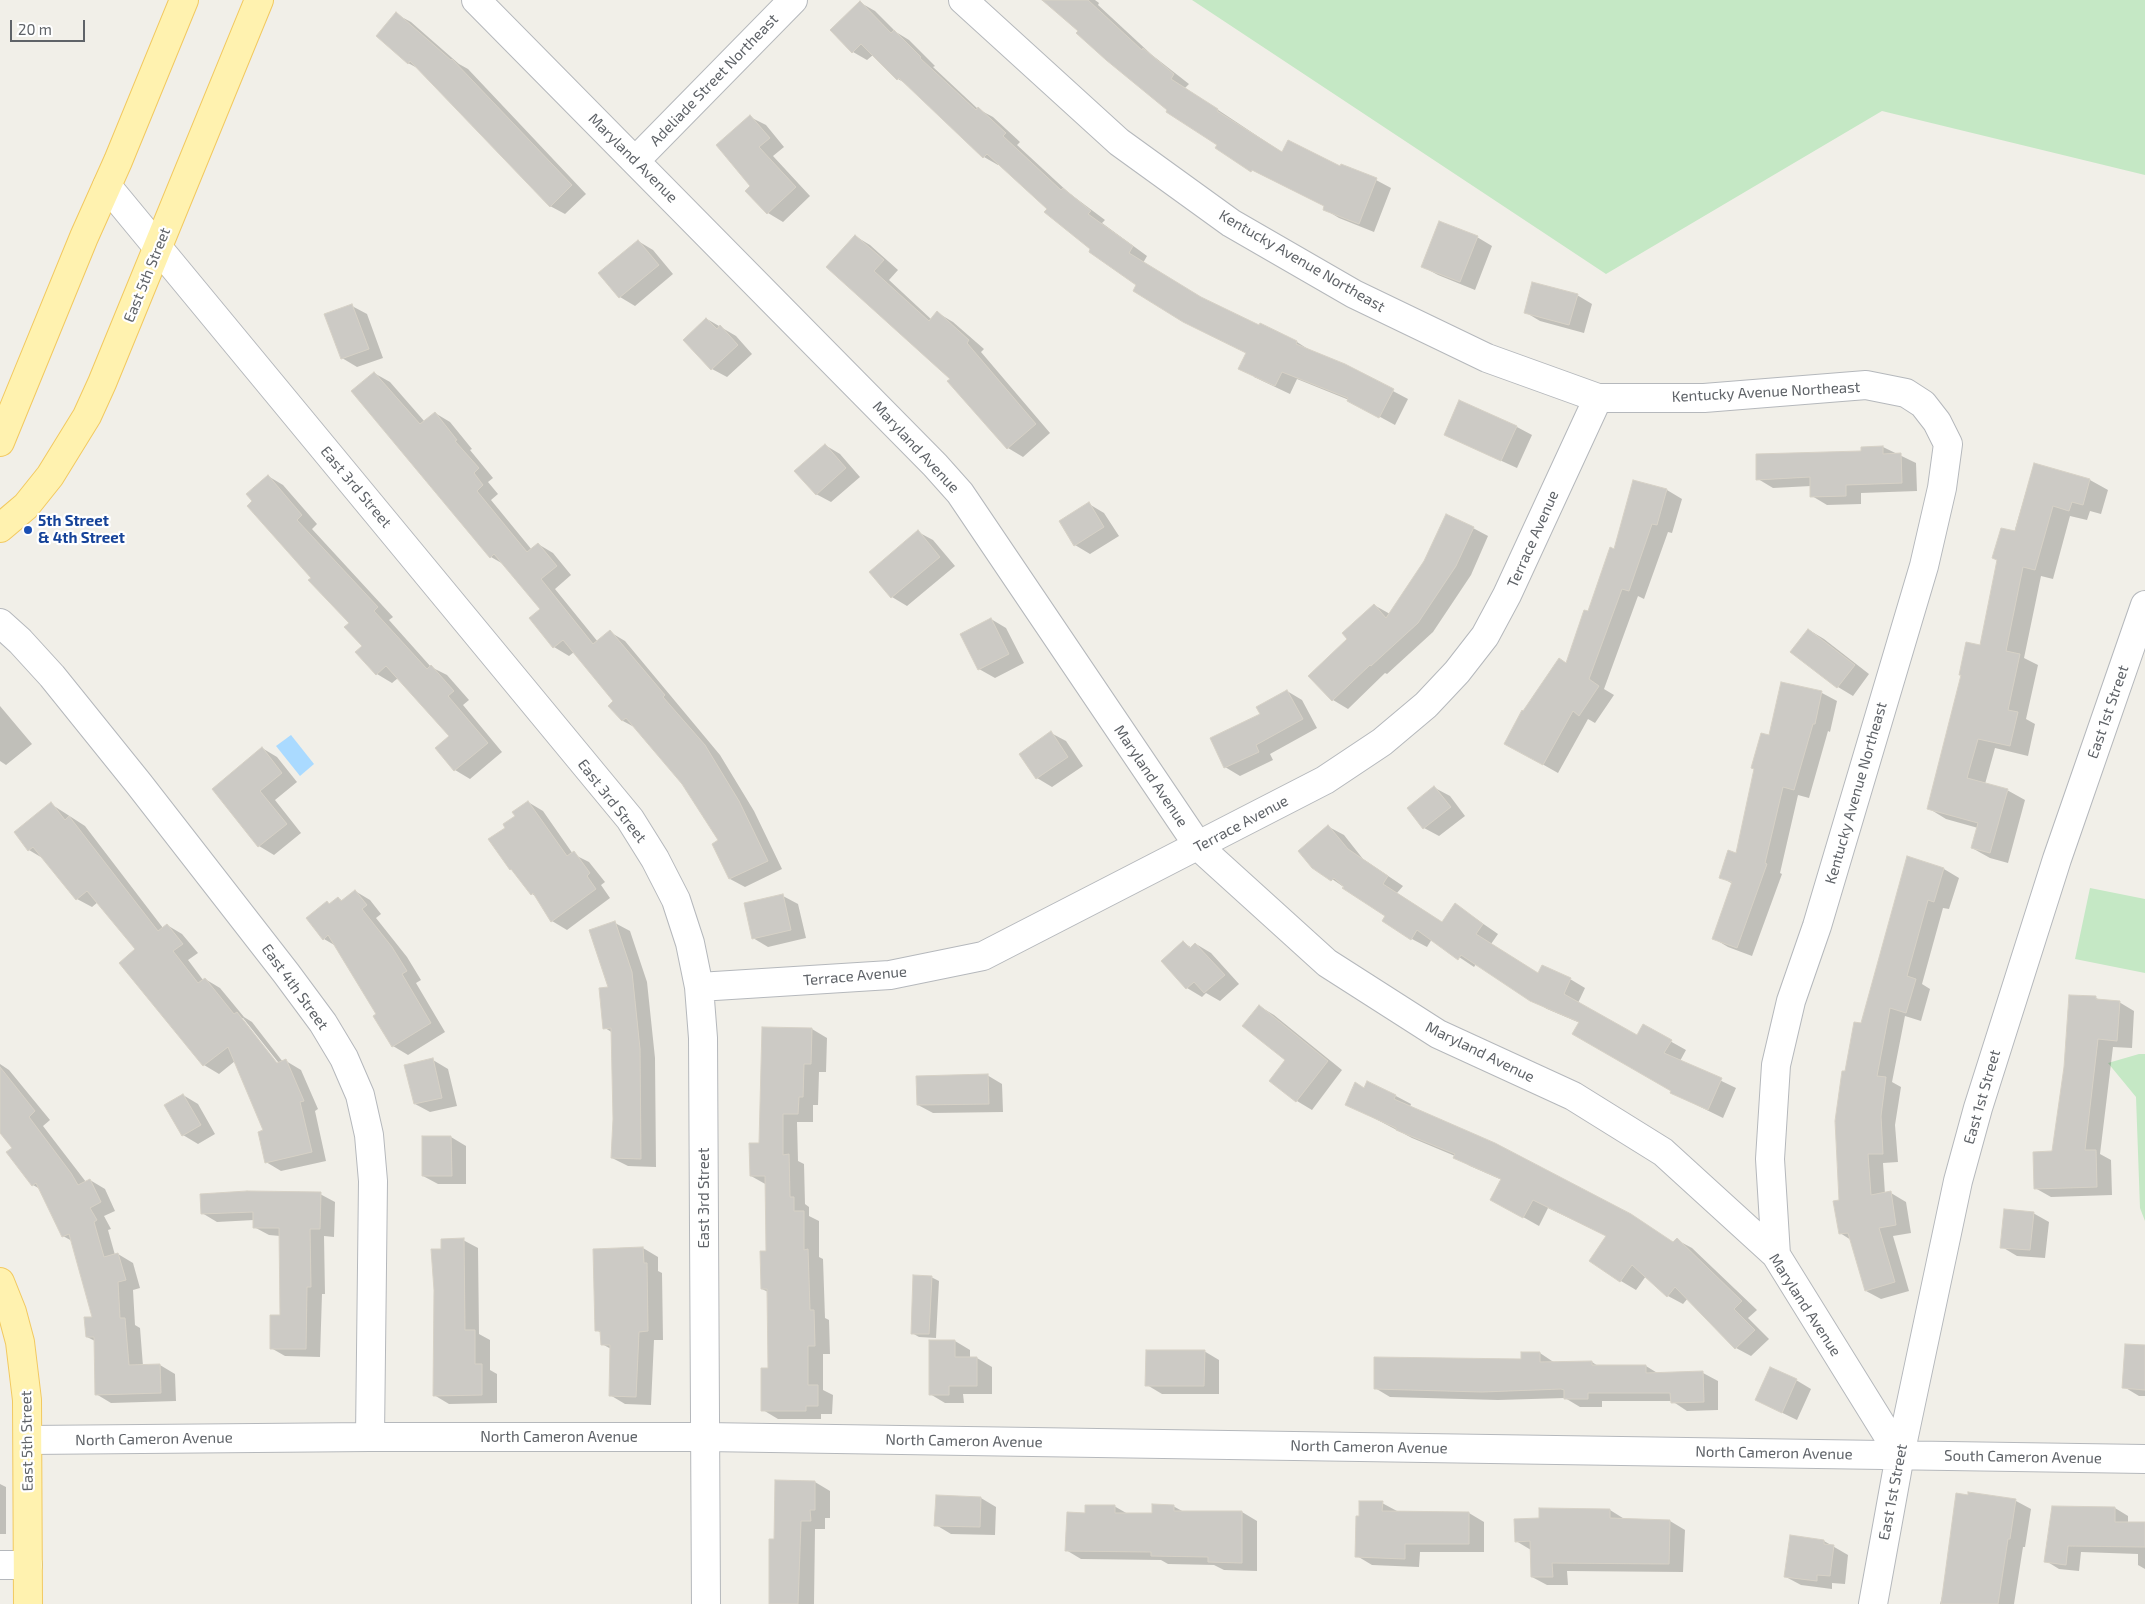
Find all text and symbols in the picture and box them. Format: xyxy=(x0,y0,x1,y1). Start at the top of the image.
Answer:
scale bar xyxy=(12,10,88,42)
street label: Adeliade Street Northeast xyxy=(646,10,782,150)
text: 20 m xyxy=(18,20,52,38)
street label: Maryland Avenue xyxy=(585,110,681,206)
street label: Kentucky Avenue Northeast xyxy=(1216,206,1388,316)
street label: East 5th Street xyxy=(120,225,174,325)
street label: Kentucky Avenue Northeast xyxy=(1671,378,1861,406)
street label: Maryland Avenue xyxy=(869,397,963,497)
street label: East 3rd Street xyxy=(317,442,395,532)
street label: Terrace Avenue xyxy=(1504,488,1562,590)
place label: 5th Street & 4th Street xyxy=(38,512,125,547)
marker: 5th Street & 4th Street xyxy=(22,524,34,536)
street label: East 1st Street xyxy=(2084,663,2132,761)
street label: Kentucky Avenue Northeast xyxy=(1821,700,1891,886)
street label: Maryland Avenue xyxy=(1110,722,1192,830)
street label: East 3rd Street xyxy=(574,756,650,846)
street label: Terrace Avenue xyxy=(1191,792,1291,856)
street label: East 4th Street xyxy=(258,940,332,1034)
street label: Terrace Avenue xyxy=(802,962,908,990)
street label: Maryland Avenue xyxy=(1423,1018,1537,1086)
street label: East 1st Street xyxy=(1960,1048,2004,1146)
street label: East 3rd Street xyxy=(695,1147,713,1249)
street label: Maryland Avenue xyxy=(1765,1250,1845,1360)
street label: East 5th Street xyxy=(17,1390,37,1492)
street label: North Cameron Avenue xyxy=(480,1428,638,1446)
street label: North Cameron Avenue xyxy=(75,1429,233,1449)
street label: North Cameron Avenue xyxy=(885,1431,1043,1451)
street label: North Cameron Avenue xyxy=(1290,1437,1448,1457)
street label: East 1st Street xyxy=(1875,1442,1911,1542)
street label: North Cameron Avenue xyxy=(1695,1443,1853,1463)
street label: South Cameron Avenue xyxy=(1944,1447,2102,1467)

